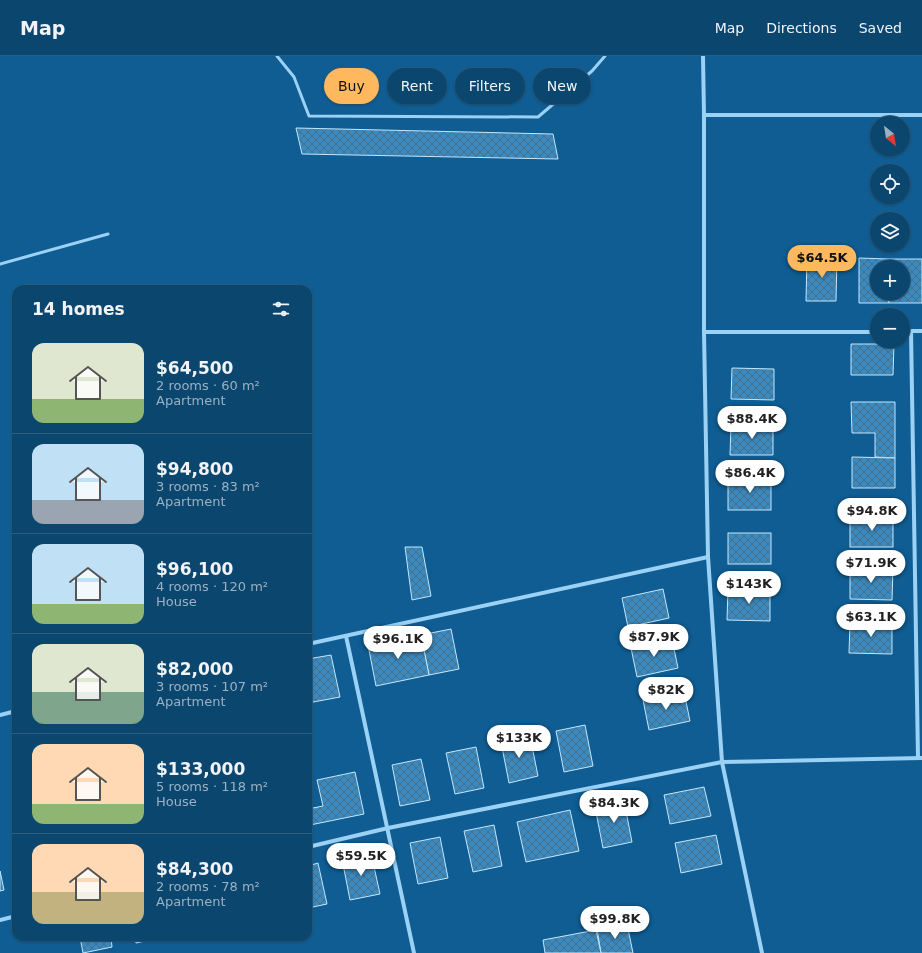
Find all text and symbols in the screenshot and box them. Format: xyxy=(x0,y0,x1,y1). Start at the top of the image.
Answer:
text: Map xyxy=(20,17,65,39)
text: Map xyxy=(715,20,744,36)
text: Directions xyxy=(766,20,837,36)
text: Saved xyxy=(859,20,902,36)
chip: Buy xyxy=(324,68,379,104)
chip: Rent xyxy=(387,68,447,104)
chip: Filters xyxy=(455,68,525,104)
chip: New xyxy=(533,68,591,104)
north arrow xyxy=(870,116,910,156)
map controls xyxy=(870,116,910,348)
button: locate xyxy=(870,164,910,204)
button: layers xyxy=(870,212,910,252)
pin: $64.5K xyxy=(789,245,855,279)
text: $64.5K xyxy=(796,250,848,265)
button: + xyxy=(870,260,910,300)
icon: filters xyxy=(270,298,292,320)
text: 14 homes xyxy=(32,299,125,319)
button: − xyxy=(870,308,910,348)
text: $64,500 xyxy=(156,358,233,378)
icon: home xyxy=(64,359,112,407)
text: 2 rooms · 60 m² xyxy=(156,378,260,393)
text: Apartment xyxy=(156,393,226,408)
pin: $88.4K xyxy=(719,406,785,440)
text: $88.4K xyxy=(726,411,778,426)
text: $94,800 xyxy=(156,459,233,479)
icon: home xyxy=(64,460,112,508)
pin: $86.4K xyxy=(717,460,783,494)
text: $86.4K xyxy=(724,465,776,480)
text: 3 rooms · 83 m² xyxy=(156,479,260,494)
text: Apartment xyxy=(156,494,226,509)
pin: $94.8K xyxy=(839,498,905,532)
text: $94.8K xyxy=(846,503,898,518)
pin: $71.9K xyxy=(838,550,904,584)
text: $71.9K xyxy=(845,555,897,570)
text: $96,100 xyxy=(156,559,233,579)
icon: home xyxy=(64,560,112,608)
pin: $143K xyxy=(721,571,777,605)
text: $143K xyxy=(726,576,772,591)
text: 4 rooms · 120 m² xyxy=(156,579,268,594)
text: House xyxy=(156,594,197,609)
pin: $63.1K xyxy=(838,604,904,638)
text: $63.1K xyxy=(845,609,897,624)
pin: $87.9K xyxy=(621,624,687,658)
pin: $96.1K xyxy=(365,626,431,660)
text: $87.9K xyxy=(628,629,680,644)
text: $96.1K xyxy=(372,631,424,646)
text: $82,000 xyxy=(156,659,233,679)
icon: home xyxy=(64,660,112,708)
pin: $82K xyxy=(642,677,690,711)
text: 3 rooms · 107 m² xyxy=(156,679,268,694)
text: $82K xyxy=(647,682,685,697)
text: Apartment xyxy=(156,694,226,709)
pin: $133K xyxy=(491,725,547,759)
text: $133K xyxy=(496,730,542,745)
text: $133,000 xyxy=(156,759,245,779)
icon: home xyxy=(64,760,112,808)
text: 5 rooms · 118 m² xyxy=(156,779,268,794)
pin: $84.3K xyxy=(581,790,647,824)
text: House xyxy=(156,794,197,809)
text: $84.3K xyxy=(588,795,640,810)
pin: $59.5K xyxy=(328,843,394,877)
text: $59.5K xyxy=(335,848,387,863)
text: $84,300 xyxy=(156,859,233,879)
icon: home xyxy=(64,860,112,908)
text: 2 rooms · 78 m² xyxy=(156,879,260,894)
text: Apartment xyxy=(156,894,226,909)
pin: $99.8K xyxy=(582,906,648,940)
text: $99.8K xyxy=(589,911,641,926)

